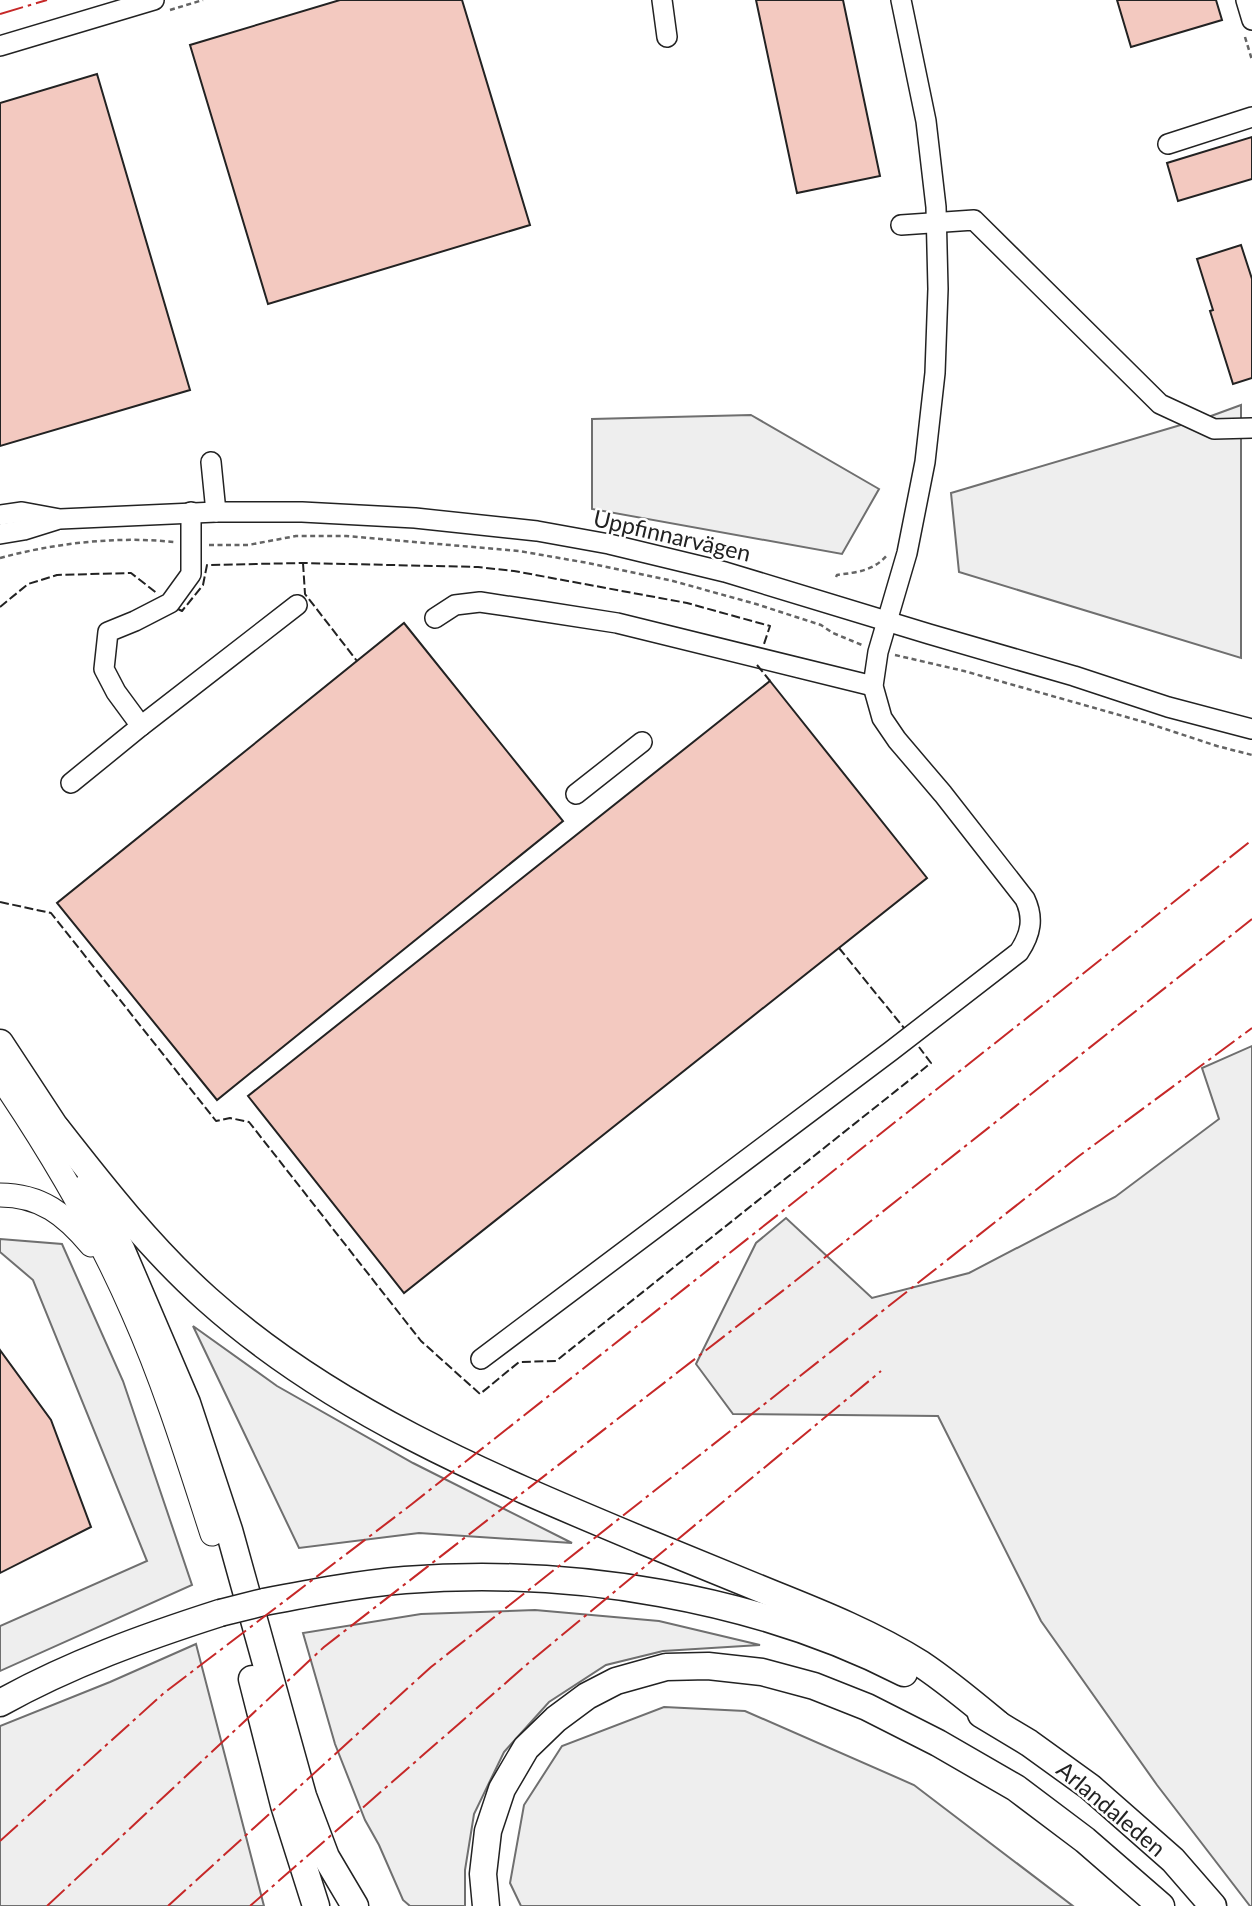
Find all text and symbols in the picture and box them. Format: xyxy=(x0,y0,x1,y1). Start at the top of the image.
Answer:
street label: Uppfinnarvägen xyxy=(591,503,754,567)
street label: Arlandaleden xyxy=(1052,1755,1172,1862)

